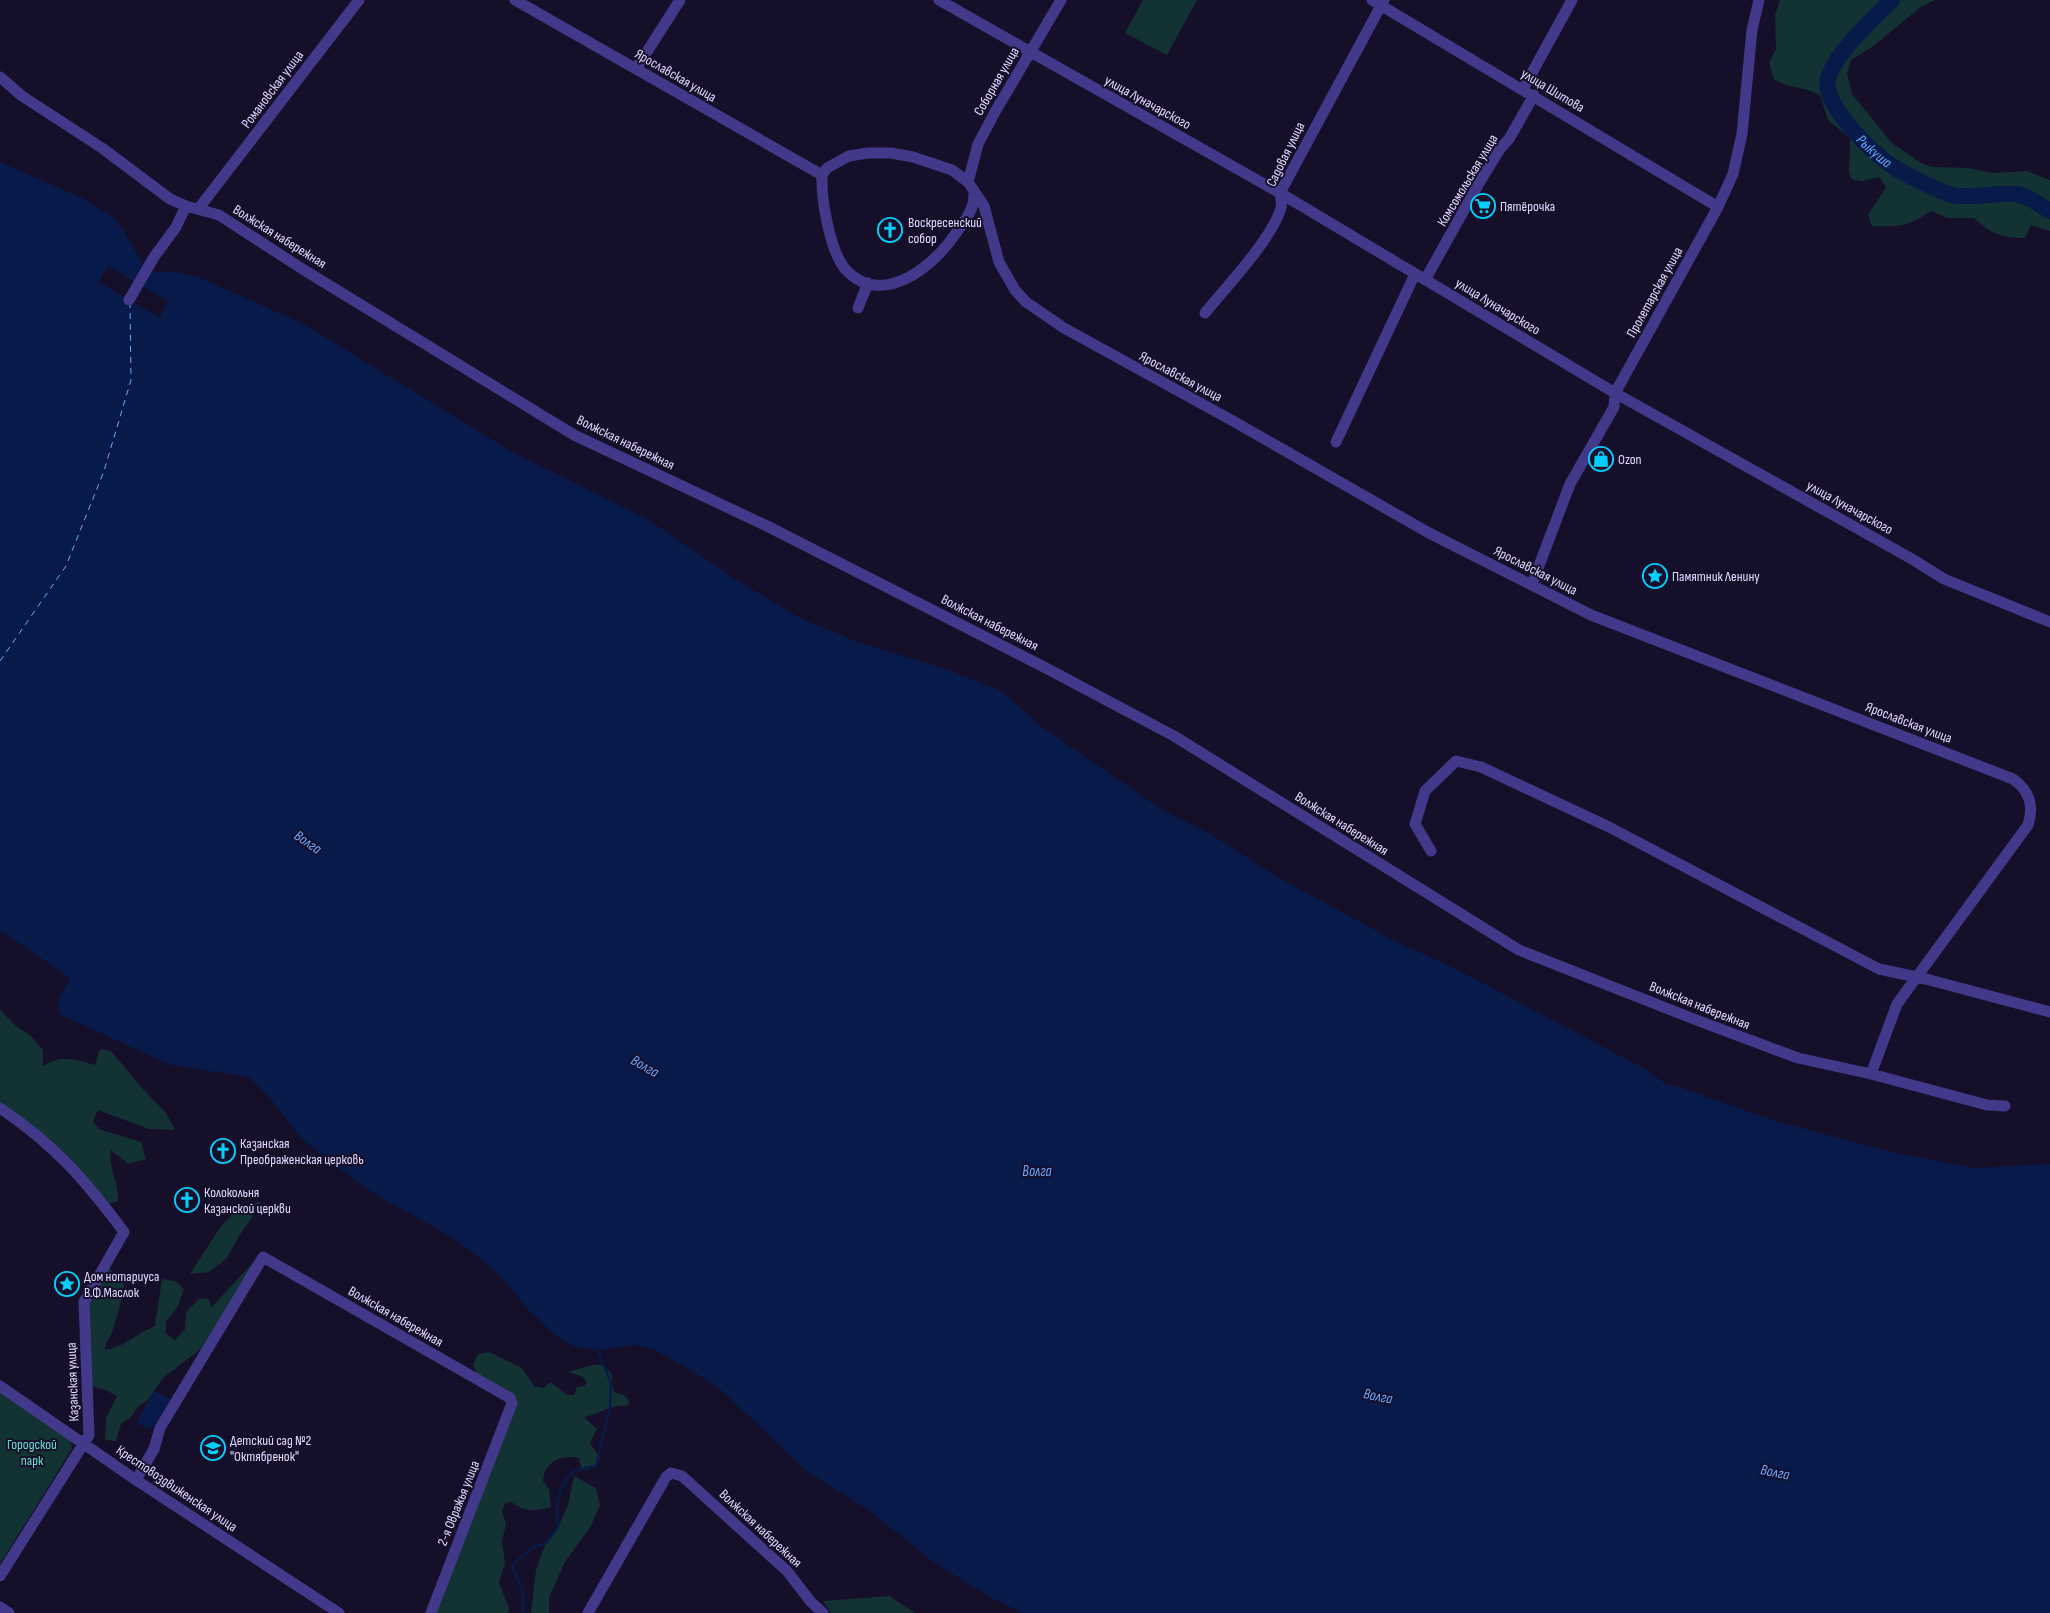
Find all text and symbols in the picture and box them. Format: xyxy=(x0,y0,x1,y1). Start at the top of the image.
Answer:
street label: Соборная улица xyxy=(970,44,1023,118)
street label: Ярославская улица xyxy=(632,45,720,106)
street label: Романовская улица xyxy=(238,47,307,131)
street label: улица Шитова xyxy=(1518,65,1588,116)
street label: улица Луначарского xyxy=(1102,72,1194,133)
street label: Садовая улица xyxy=(1263,119,1308,189)
street label: Комсомольская улица xyxy=(1433,131,1502,229)
water label: Рыкуша xyxy=(1852,131,1895,172)
supermarket icon: Пятёрочка xyxy=(1470,193,1496,219)
place label: Пятёрочка xyxy=(1500,198,1555,215)
street label: Волжская набережная xyxy=(230,201,330,272)
place label: Воскресенский собор xyxy=(908,214,982,247)
church icon: Воскресенский собор xyxy=(877,217,903,243)
street label: Пролетарская улица xyxy=(1623,244,1686,340)
street label: улица Луначарского xyxy=(1452,274,1544,339)
street label: Ярославская улица xyxy=(1136,348,1225,405)
street label: Волжская набережная xyxy=(574,411,678,474)
shop icon: Ozon xyxy=(1588,446,1614,472)
place label: Ozon xyxy=(1618,451,1642,468)
street label: улица Луначарского xyxy=(1804,477,1896,538)
street label: Ярославская улица xyxy=(1491,542,1580,599)
place icon: Памятник Ленину xyxy=(1642,563,1668,589)
place label: Памятник Ленину xyxy=(1672,568,1760,585)
street label: Волжская набережная xyxy=(938,591,1041,654)
street label: Ярославская улица xyxy=(1863,698,1954,747)
street label: Волжская набережная xyxy=(1292,788,1392,859)
water label: Волга xyxy=(290,826,325,858)
street label: Волжская набережная xyxy=(1647,978,1753,1033)
water label: Волга xyxy=(627,1051,662,1082)
place label: Казанская Преображенская церковь xyxy=(240,1135,364,1168)
church icon: Казанская Преображенская церковь xyxy=(210,1138,236,1164)
water label: Волга xyxy=(1022,1162,1052,1181)
place label: Колокольня Казанской церкви xyxy=(204,1184,291,1217)
church icon: Колокольня Казанской церкви xyxy=(174,1187,200,1213)
place label: Дом нотариуса В.Ф.Маслок xyxy=(84,1268,159,1301)
place icon: Дом нотариуса В.Ф.Маслок xyxy=(54,1271,80,1297)
street label: Волжская набережная xyxy=(345,1282,446,1350)
street label: Казанская улица xyxy=(63,1342,82,1422)
water label: Волга xyxy=(1362,1384,1394,1409)
place label: Детский сад №2 "Октябренок" xyxy=(230,1432,312,1465)
school or university icon: Детский сад №2 "Октябренок" xyxy=(200,1435,226,1461)
park label: Городской парк xyxy=(7,1436,57,1469)
street label: Крестовоздвиженская улица xyxy=(113,1442,240,1535)
street label: 2-я Овражья улица xyxy=(434,1458,483,1548)
water label: Волга xyxy=(1759,1460,1791,1485)
street label: Волжская набережная xyxy=(716,1486,806,1571)

